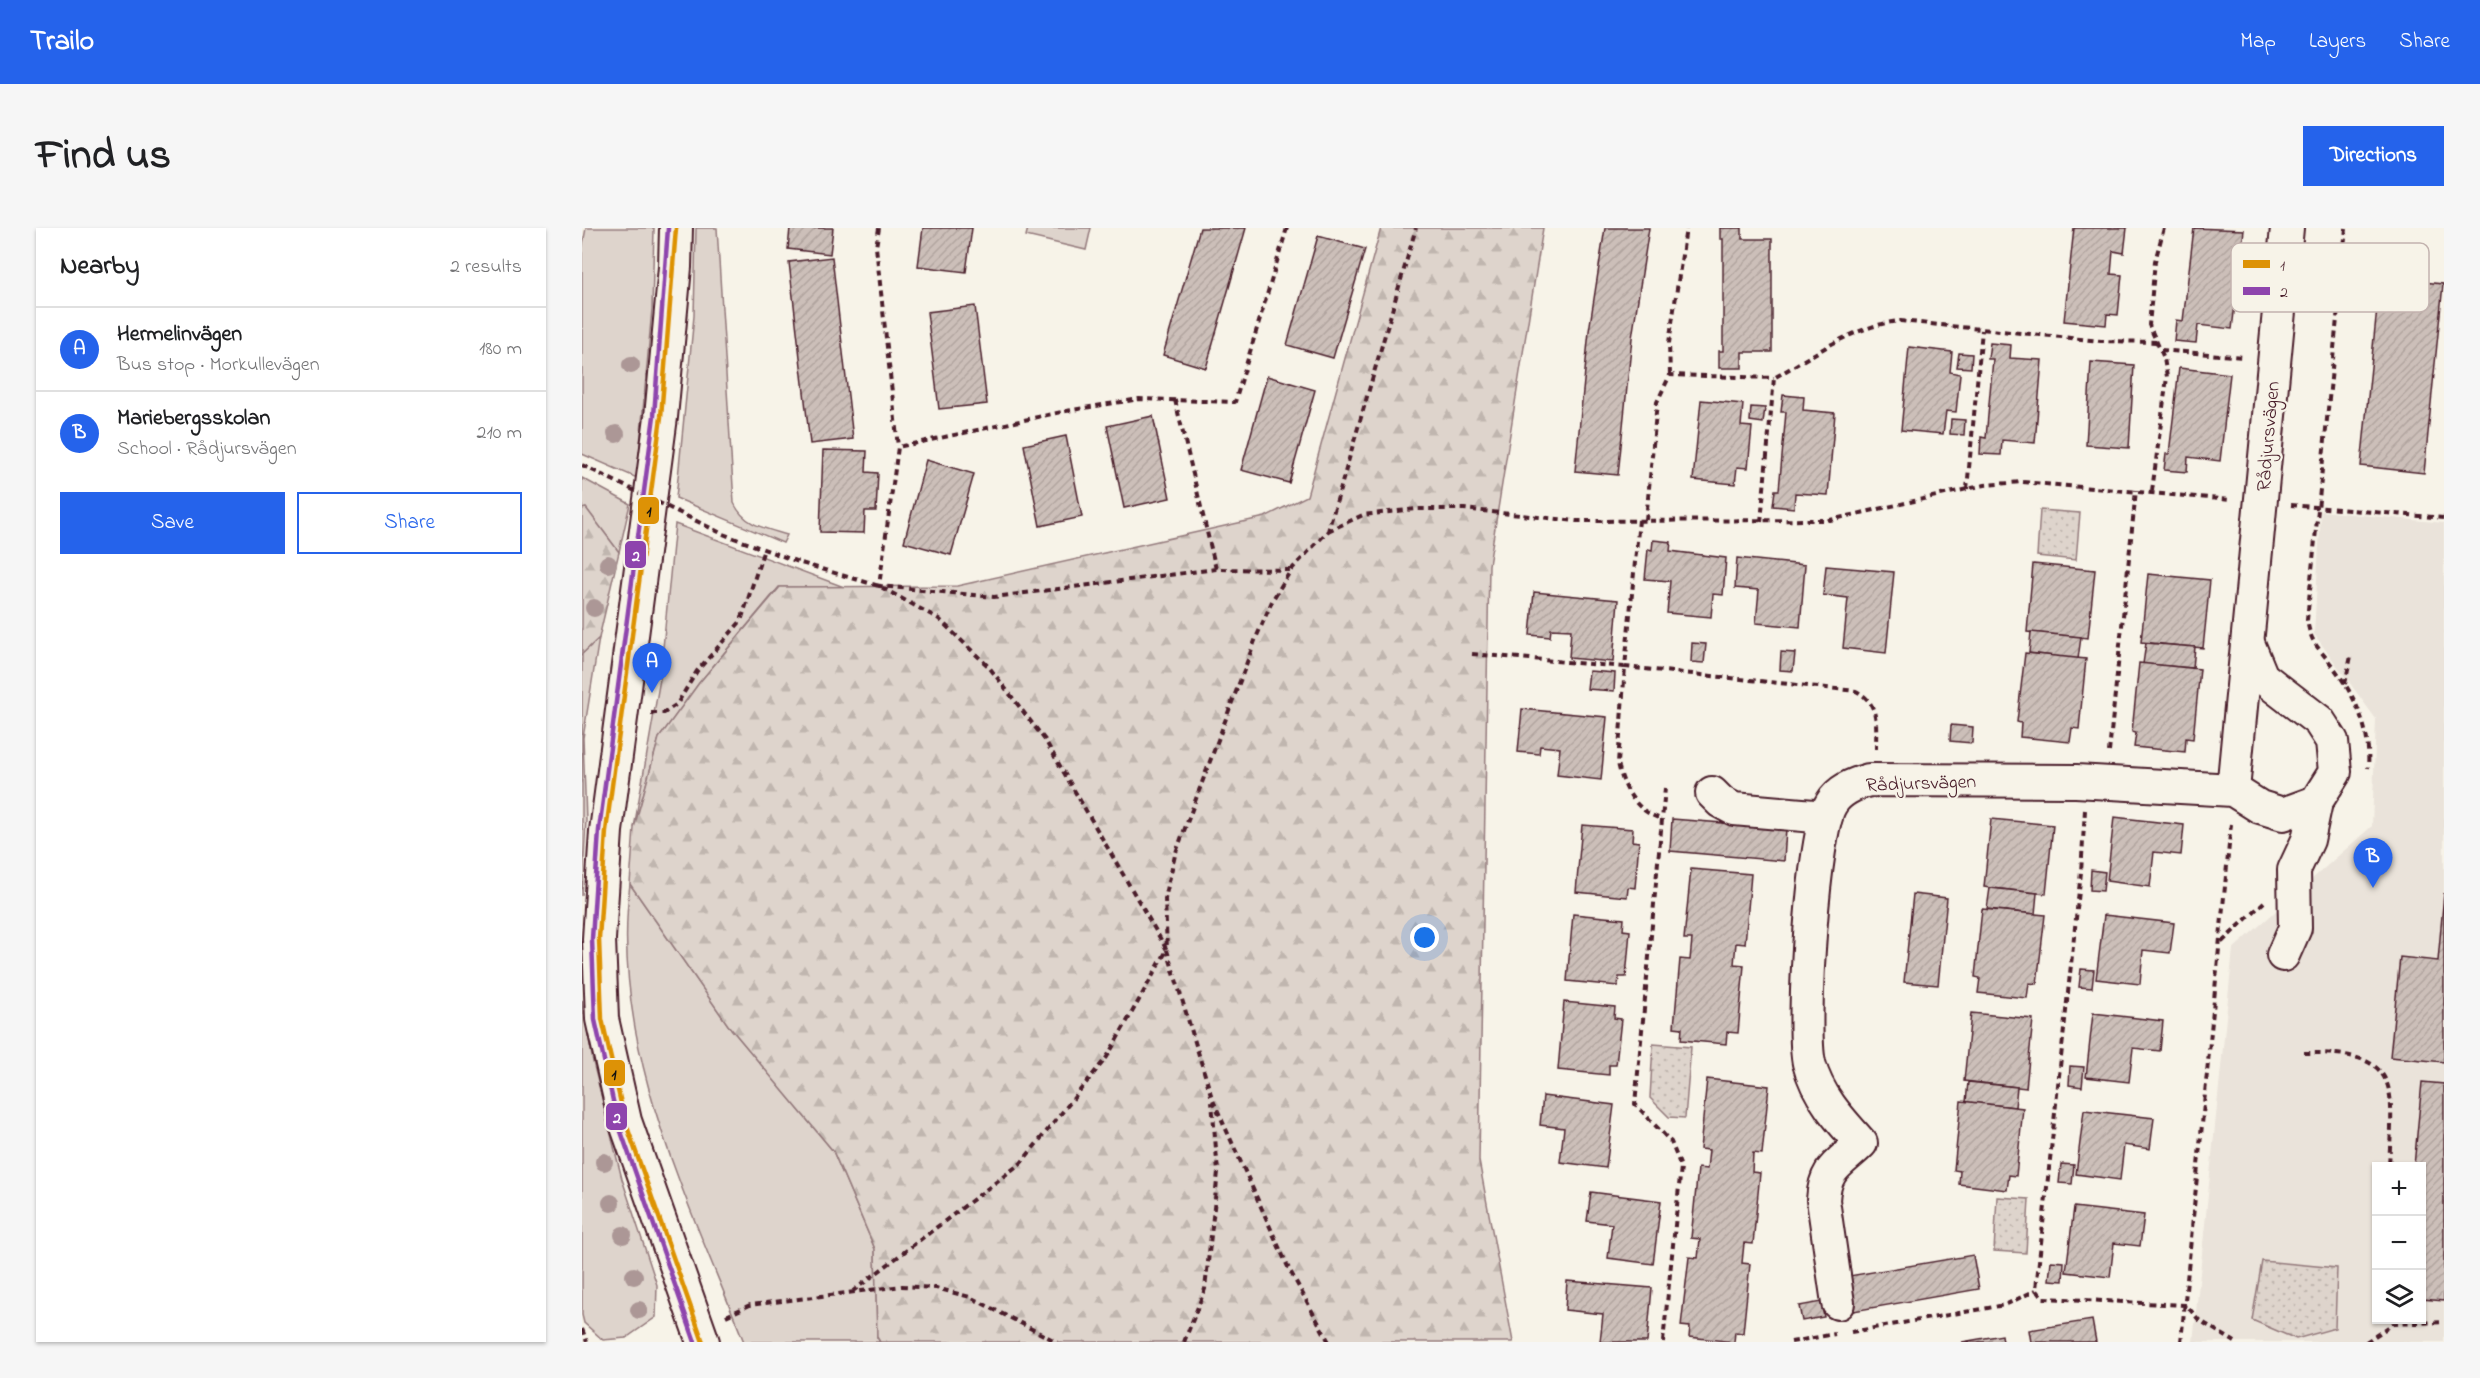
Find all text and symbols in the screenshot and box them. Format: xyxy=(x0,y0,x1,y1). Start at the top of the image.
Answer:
text: Trailo xyxy=(30,22,94,63)
text: Map xyxy=(2240,27,2276,57)
text: Layers xyxy=(2309,27,2366,57)
text: Share xyxy=(2399,27,2450,57)
text: Find us xyxy=(36,126,171,187)
button: Directions xyxy=(2303,126,2444,186)
legend xyxy=(2231,243,2429,312)
text: Nearby xyxy=(60,248,139,286)
text: 2 results xyxy=(450,253,522,282)
text: 1 xyxy=(2280,254,2285,278)
text: 2 xyxy=(2280,281,2288,305)
text: Hermelinvägen xyxy=(117,319,242,351)
text: A xyxy=(73,335,86,364)
text: 180 m xyxy=(479,335,522,364)
text: Bus stop · Morkullevägen xyxy=(117,351,320,380)
street label: Rådjursvägen xyxy=(2250,380,2290,493)
text: Mariebergsskolan xyxy=(117,403,270,435)
text: B xyxy=(73,419,86,448)
text: 210 m xyxy=(477,419,522,448)
text: School · Rådjursvägen xyxy=(117,435,297,464)
button: Save xyxy=(60,492,285,554)
button: Share xyxy=(297,492,522,554)
line badge: 1 xyxy=(637,496,660,525)
text: 1 xyxy=(646,500,652,524)
line badge: 2 xyxy=(624,540,647,569)
text: 2 xyxy=(631,545,640,569)
pin: A xyxy=(632,644,672,693)
street label: Rådjursvägen xyxy=(1865,768,1977,802)
pin: B xyxy=(2354,838,2392,888)
your location xyxy=(1410,923,1439,952)
line badge: 1 xyxy=(603,1059,626,1087)
text: 1 xyxy=(611,1063,617,1087)
line badge: 2 xyxy=(605,1102,628,1131)
text: 2 xyxy=(612,1107,621,1131)
map controls xyxy=(2372,1162,2426,1324)
button: + xyxy=(2372,1162,2426,1216)
button: − xyxy=(2372,1216,2426,1270)
button: layers xyxy=(2372,1270,2426,1324)

